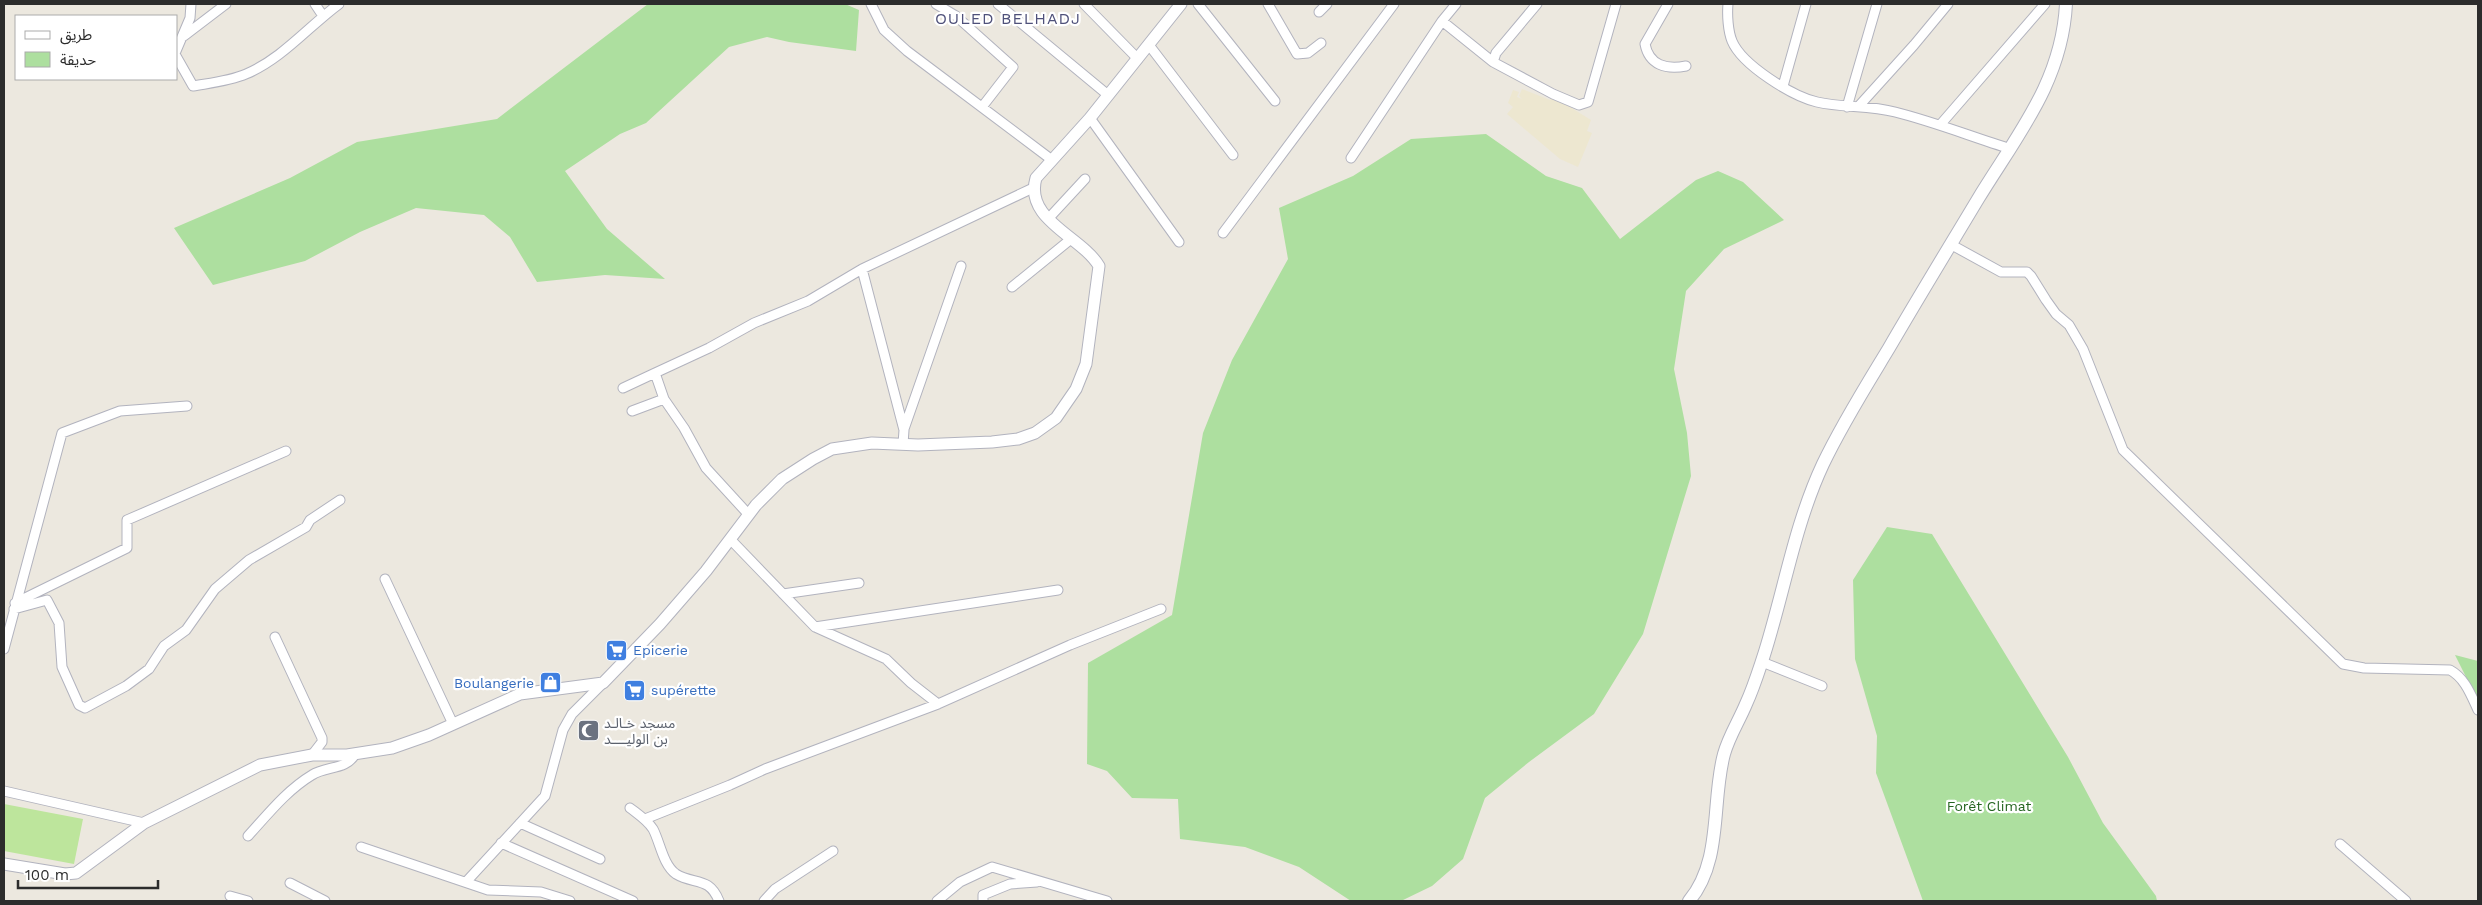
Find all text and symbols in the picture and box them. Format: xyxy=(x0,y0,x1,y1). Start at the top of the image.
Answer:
district label: OULED BELHADJ xyxy=(935,9,1081,28)
legend xyxy=(15,15,178,80)
text: طريق xyxy=(60,26,92,45)
text: حديقة xyxy=(60,51,96,69)
supermarket icon: Epicerie xyxy=(605,638,629,662)
place label: Epicerie xyxy=(633,642,688,658)
shop icon: Boulangerie xyxy=(538,671,562,695)
place label: Boulangerie xyxy=(454,675,534,691)
supermarket icon: supérette xyxy=(623,678,647,702)
place label: supérette xyxy=(651,682,716,698)
place label: مسجد خـالـد بن الوليــــد xyxy=(604,715,675,748)
mosque icon: مسجد خـالـد بن الوليــــد xyxy=(576,719,600,743)
park label: Forêt Climat xyxy=(1947,798,2031,814)
scale bar xyxy=(18,858,158,890)
text: 100 m xyxy=(25,866,69,884)

